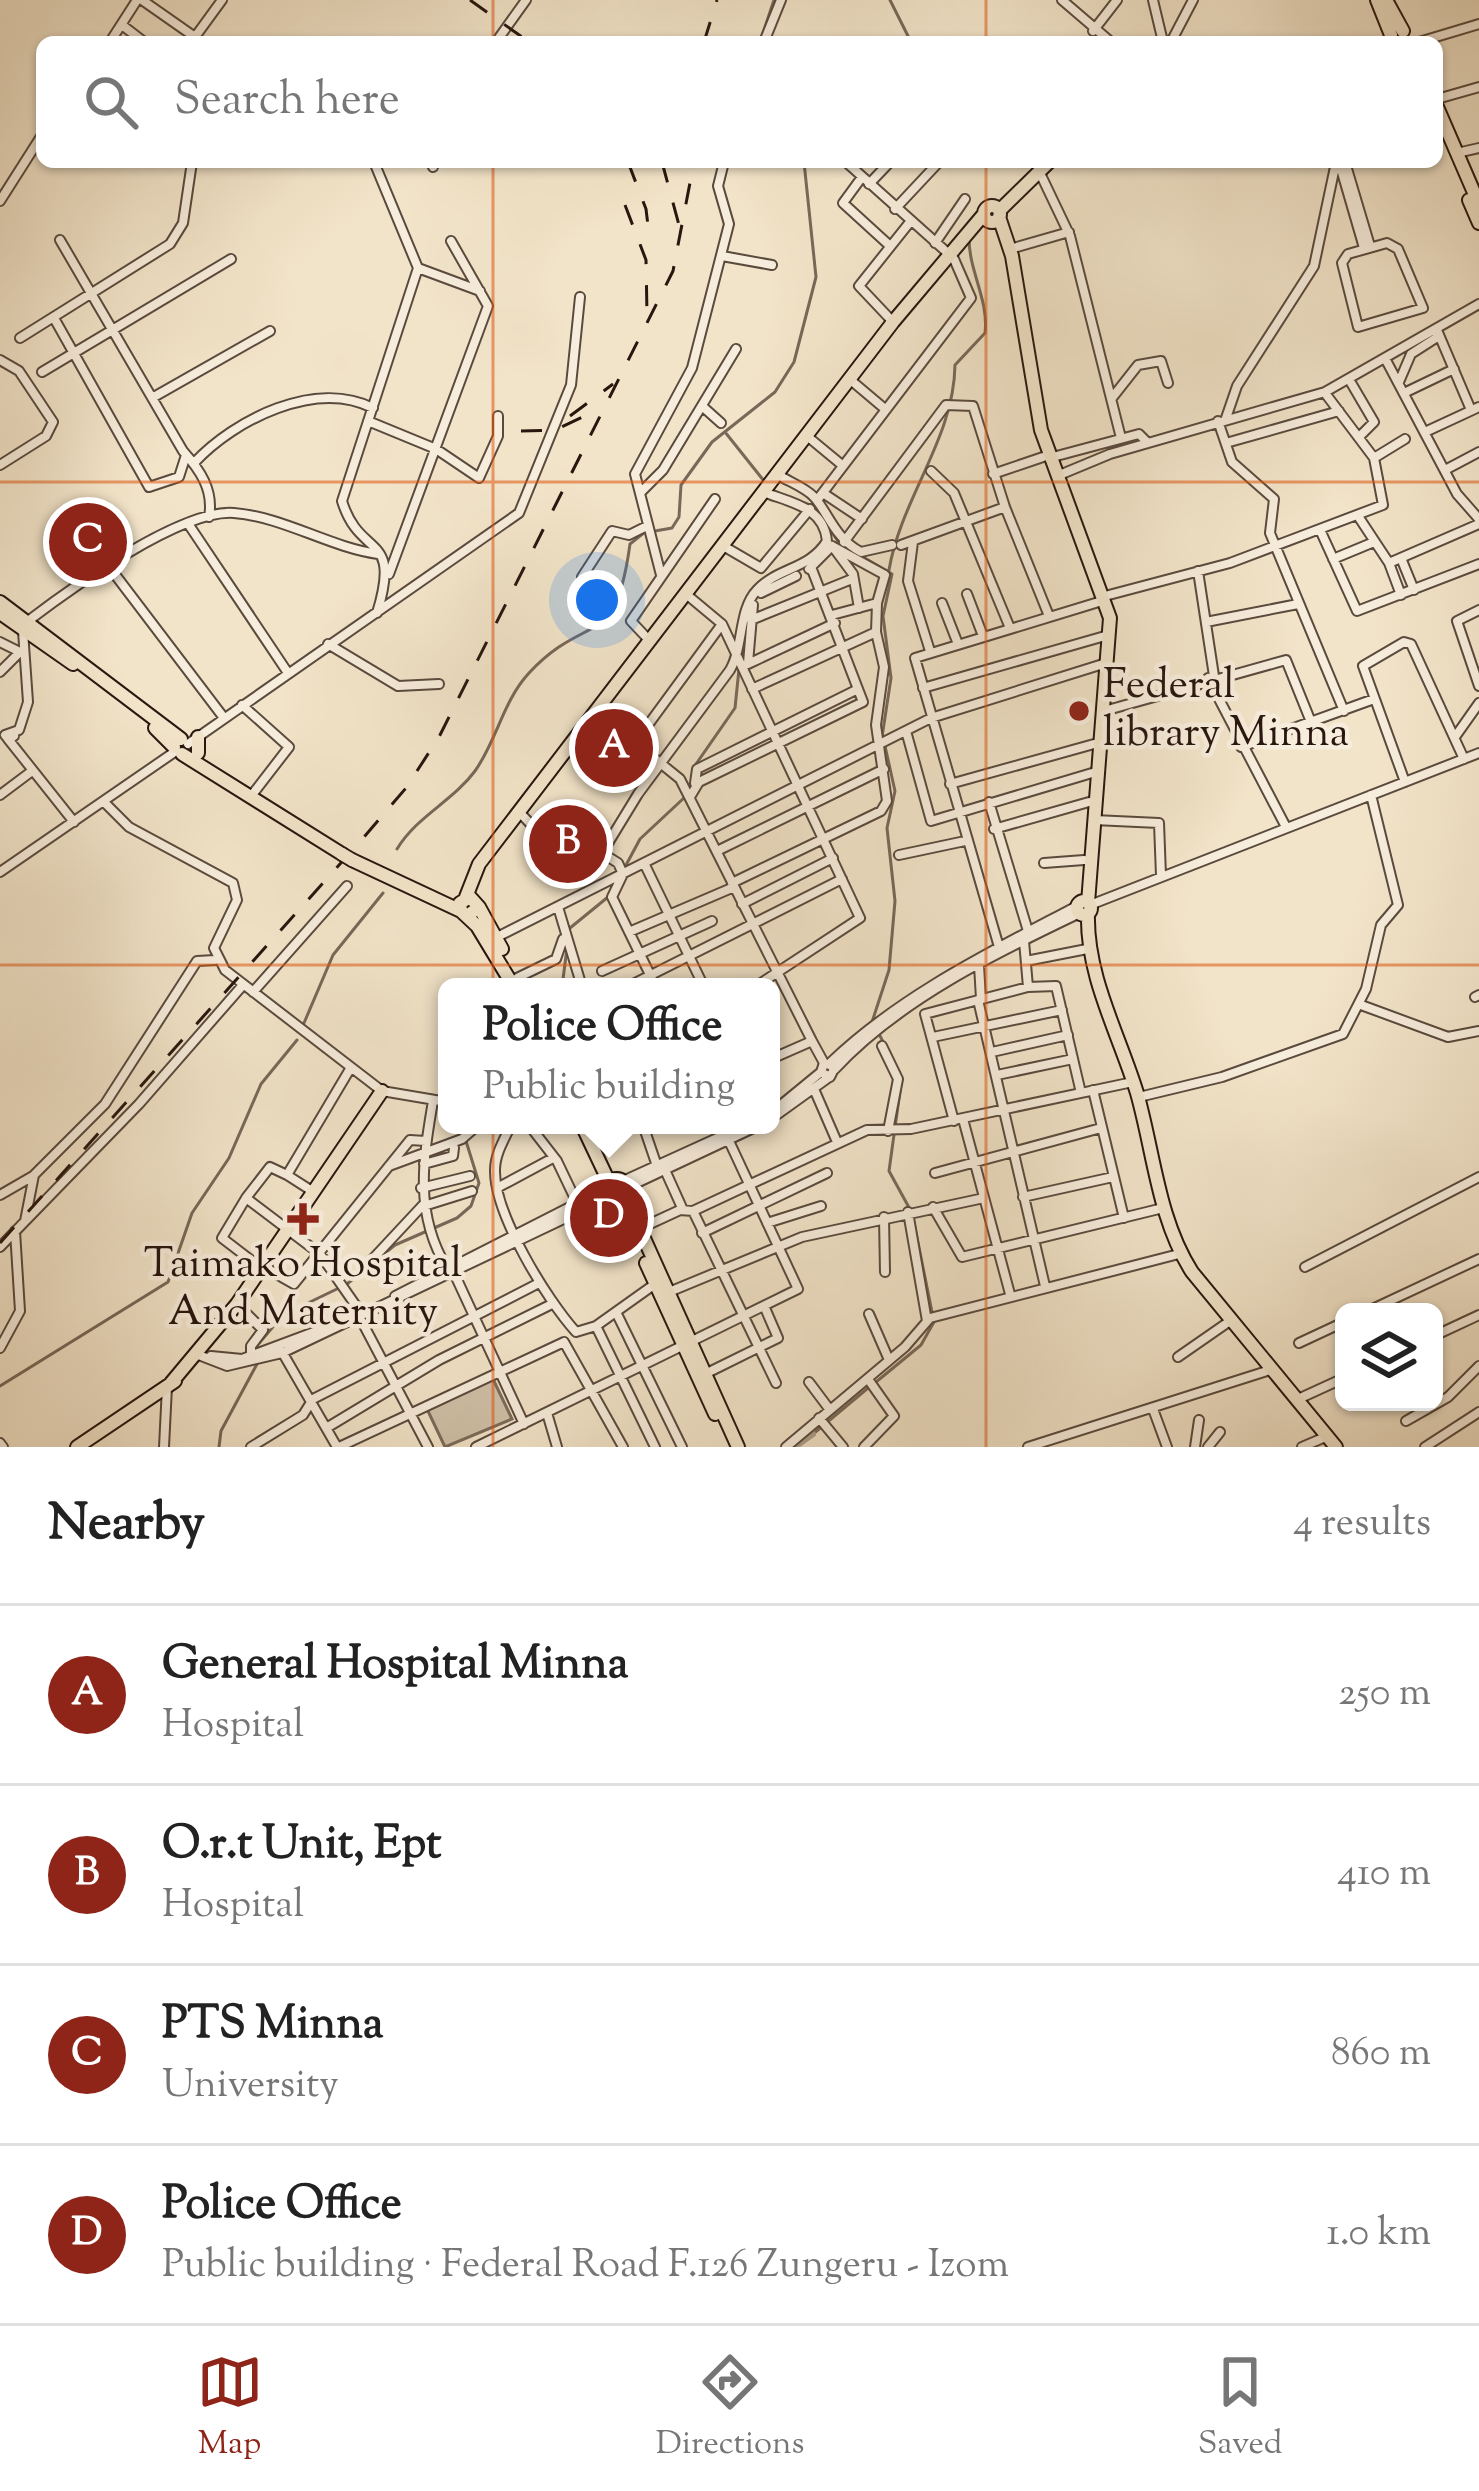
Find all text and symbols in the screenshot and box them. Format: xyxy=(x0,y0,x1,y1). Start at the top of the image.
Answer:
search box xyxy=(36,36,1443,168)
icon: search xyxy=(78,69,144,135)
text: Search here xyxy=(174,70,400,135)
pin: C xyxy=(49,497,127,587)
your location xyxy=(567,570,627,630)
place label: Federal library Minna xyxy=(1103,657,1349,765)
marker: Federal library Minna xyxy=(1066,698,1092,724)
pin: A xyxy=(575,703,653,793)
pin: B xyxy=(529,799,607,889)
popup xyxy=(438,978,780,1134)
text: Police Office xyxy=(483,996,722,1061)
text: Public building xyxy=(483,1061,735,1117)
pin: D xyxy=(570,1173,648,1263)
marker: Taimako Hospital And Maternity xyxy=(287,1203,319,1235)
place label: Taimako Hospital And Maternity xyxy=(144,1236,462,1344)
map controls xyxy=(1335,1303,1443,1411)
button: layers xyxy=(1335,1303,1443,1411)
text: Nearby xyxy=(48,1489,205,1562)
text: 4 results xyxy=(1293,1497,1431,1553)
text: General Hospital Minna xyxy=(162,1634,628,1699)
text: A xyxy=(71,1667,103,1723)
text: 250 m xyxy=(1338,1667,1431,1723)
text: Hospital xyxy=(162,1699,304,1755)
text: O.r.t Unit, Ept xyxy=(162,1814,441,1879)
text: B xyxy=(75,1847,99,1903)
text: 410 m xyxy=(1337,1847,1431,1903)
text: Hospital xyxy=(162,1879,304,1935)
text: PTS Minna xyxy=(162,1994,384,2059)
text: C xyxy=(71,2027,103,2083)
text: 860 m xyxy=(1331,2027,1431,2083)
text: University xyxy=(162,2059,339,2115)
text: Police Office xyxy=(162,2174,402,2239)
text: D xyxy=(72,2207,102,2263)
text: 1.0 km xyxy=(1327,2207,1431,2263)
text: Public building · Federal Road F.126 Zungeru - Izom xyxy=(162,2239,1009,2295)
tab: Map xyxy=(197,2349,263,2469)
tab: Directions xyxy=(656,2349,805,2469)
tab: Saved xyxy=(1198,2349,1282,2469)

